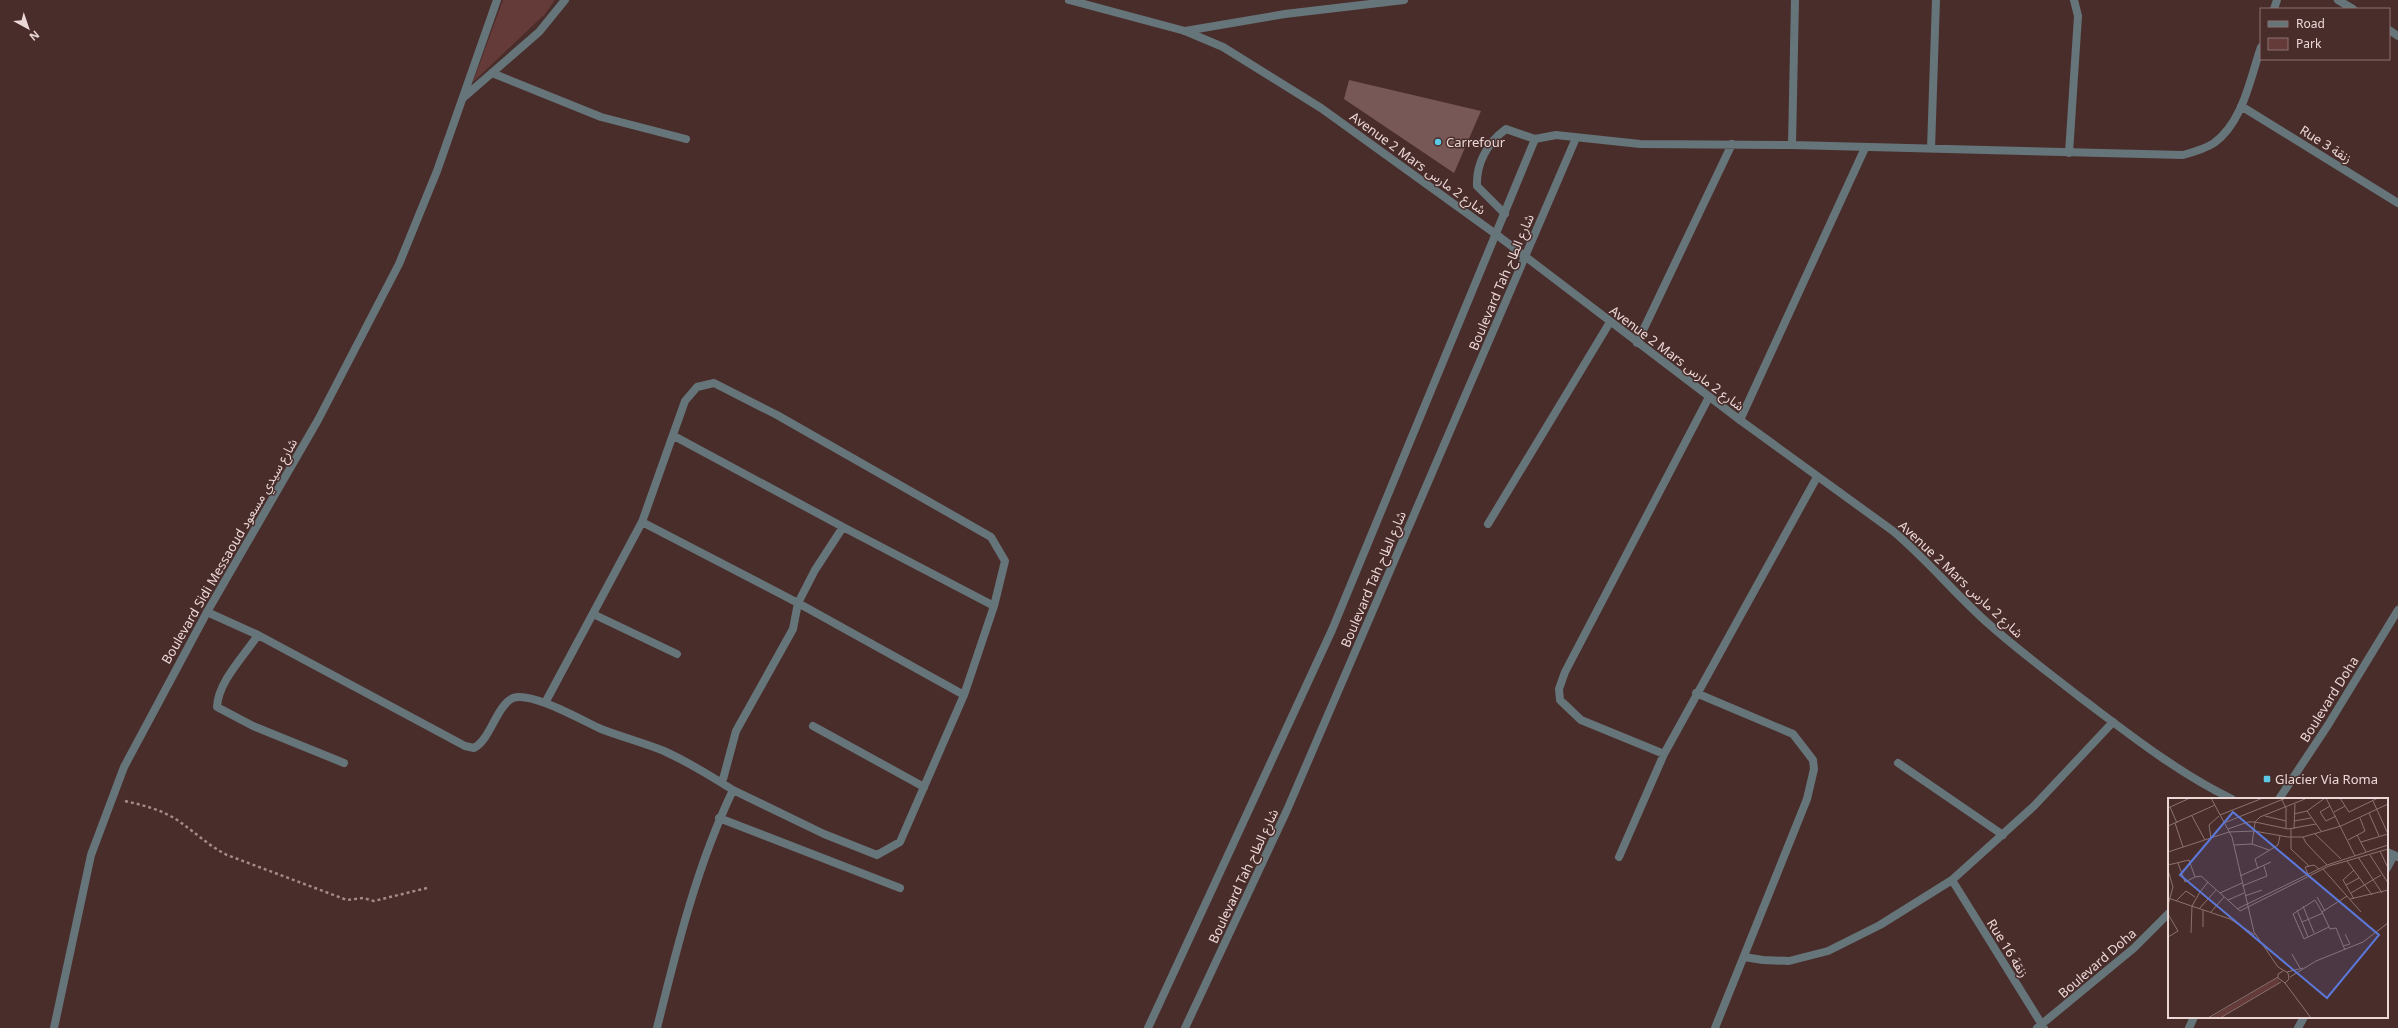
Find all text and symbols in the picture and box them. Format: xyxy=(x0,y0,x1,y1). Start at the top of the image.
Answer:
north arrow xyxy=(8,8,48,48)
legend xyxy=(2260,8,2390,60)
text: Road xyxy=(2296,15,2325,32)
text: N xyxy=(26,27,43,45)
text: Park xyxy=(2296,35,2322,52)
street label: Avenue 2 Mars شارع 2 مارس xyxy=(1345,107,1490,220)
street label: Rue 3 زنقة xyxy=(2297,121,2355,167)
place label: Carrefour xyxy=(1446,133,1506,151)
marker: Carrefour xyxy=(1433,137,1443,147)
street label: Boulevard Tah شارع الطاح xyxy=(1464,211,1540,354)
street label: Avenue 2 Mars شارع 2 مارس xyxy=(1605,301,1748,416)
street label: Boulevard Sidi Messaoud شارع سيدي مسعود xyxy=(157,435,303,668)
street label: Boulevard Tah شارع الطاح xyxy=(1336,508,1412,651)
street label: Avenue 2 Mars شارع 2 مارس xyxy=(1893,516,2027,643)
street label: Boulevard Doha xyxy=(2295,653,2363,745)
place label: Glacier Via Roma xyxy=(2275,770,2378,788)
marker: Glacier Via Roma xyxy=(2262,774,2272,784)
inset map xyxy=(2168,798,2388,1018)
street label: Boulevard Tah شارع الطاح xyxy=(1204,806,1284,947)
street label: Rue 16 زنقة xyxy=(1983,915,2033,981)
street label: Boulevard Doha xyxy=(2054,924,2140,1002)

